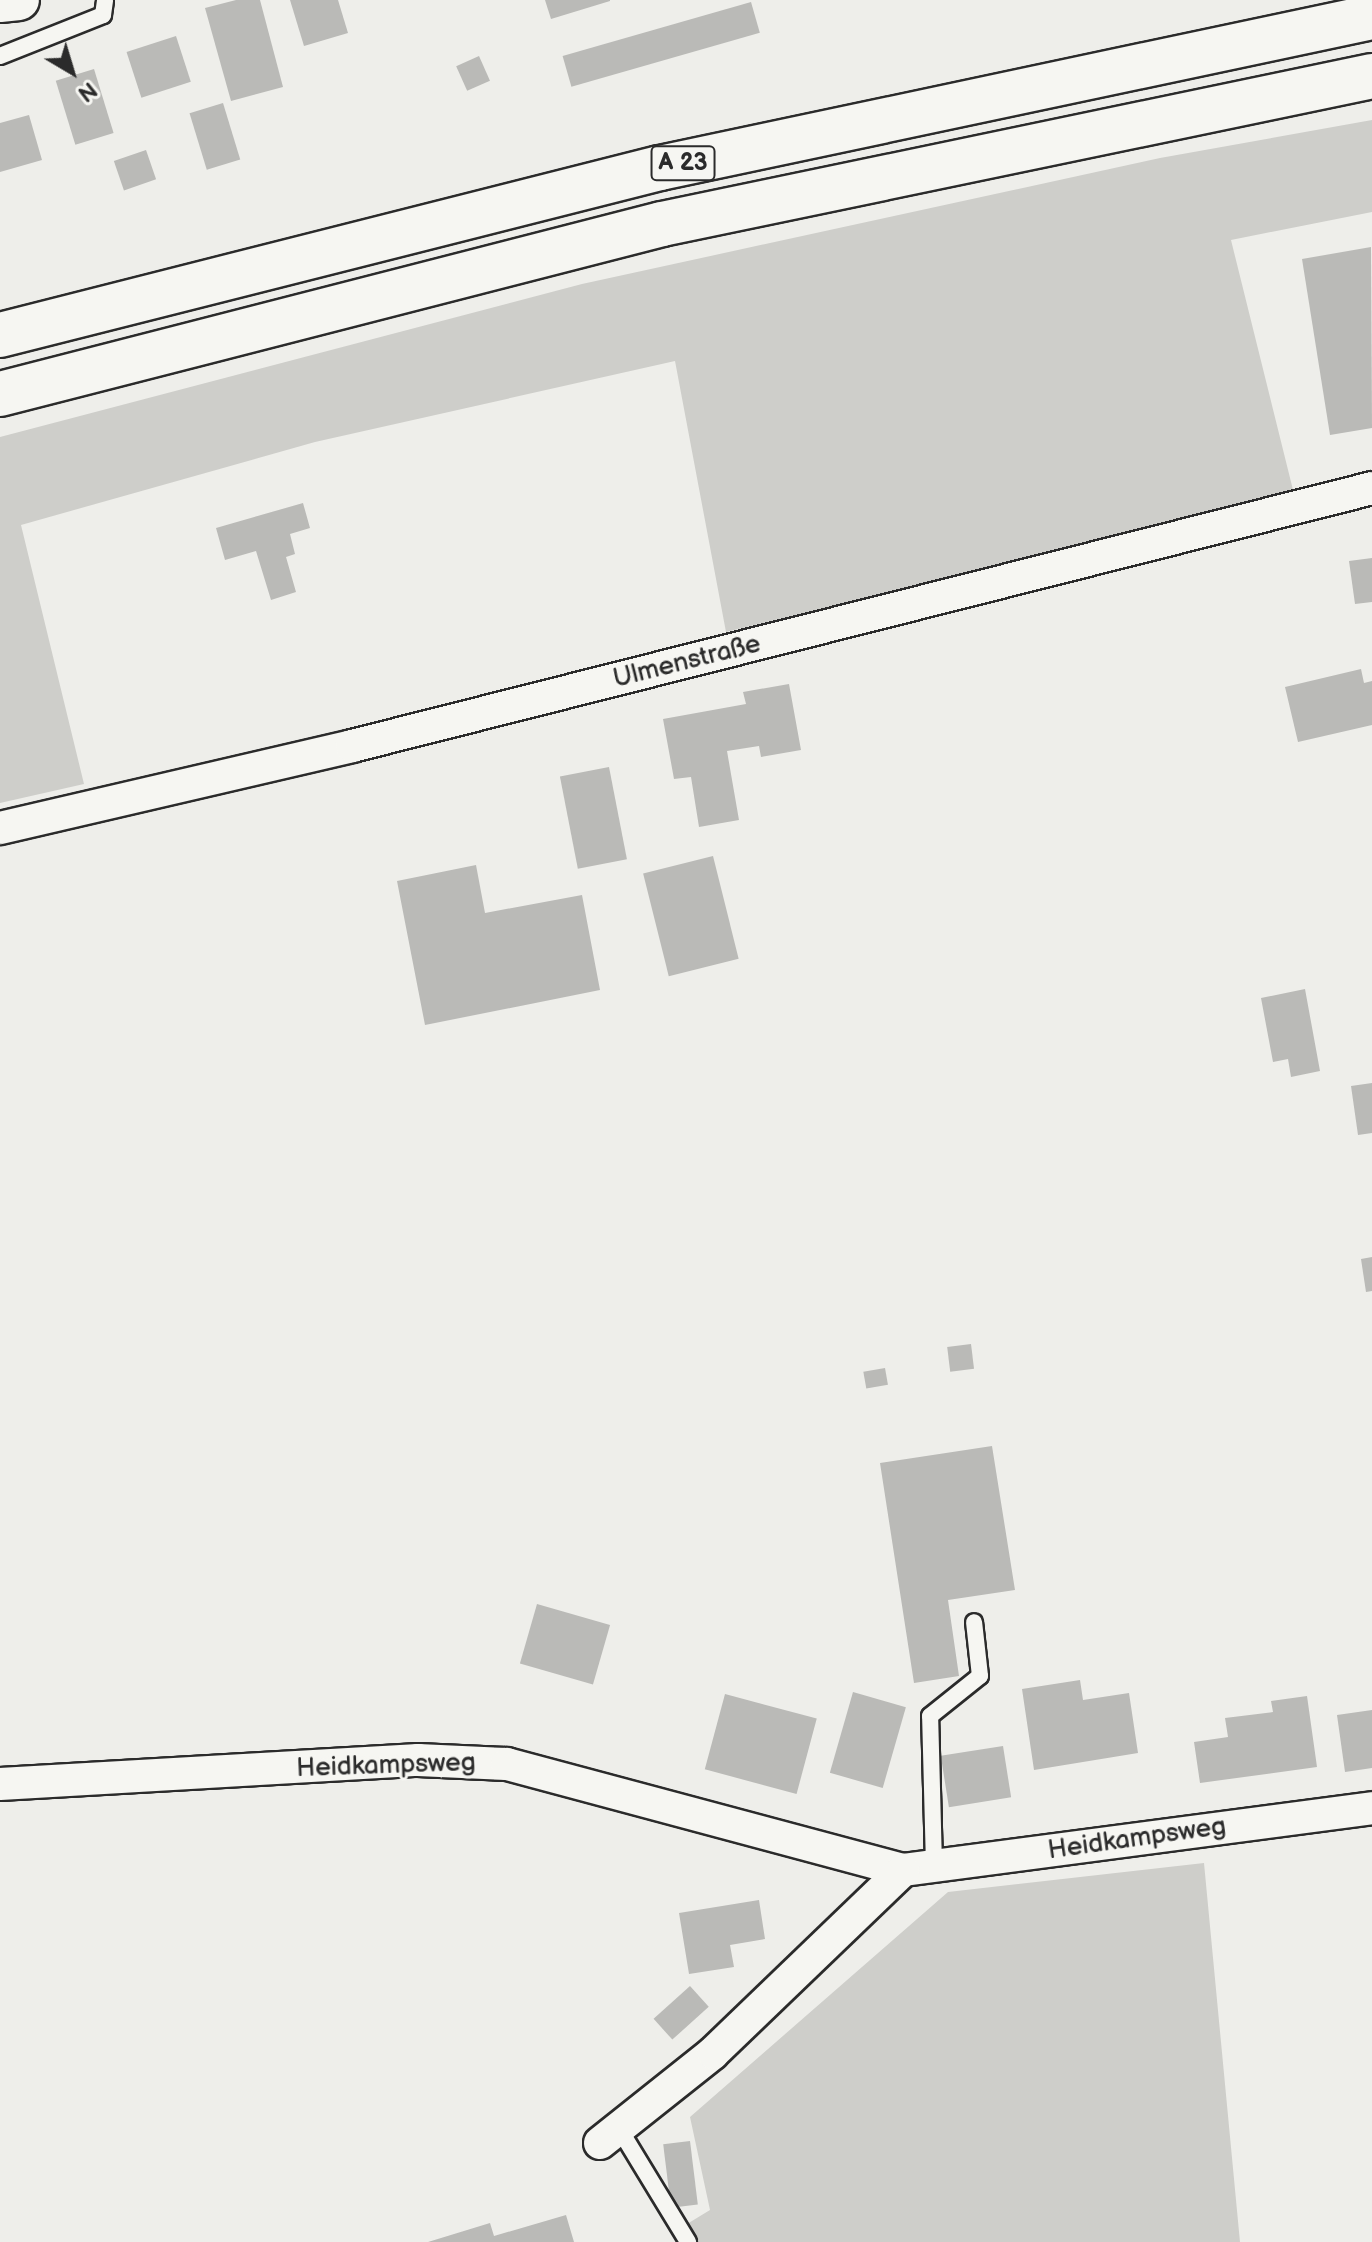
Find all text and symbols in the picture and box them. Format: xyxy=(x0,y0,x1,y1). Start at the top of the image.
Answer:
north arrow xyxy=(32,32,112,112)
text: N xyxy=(72,76,102,107)
road number: A 23 xyxy=(649,143,717,183)
street label: Ulmenstraße xyxy=(610,629,764,695)
street label: Heidkampsweg xyxy=(296,1747,476,1785)
street label: Heidkampsweg xyxy=(1046,1811,1228,1867)

